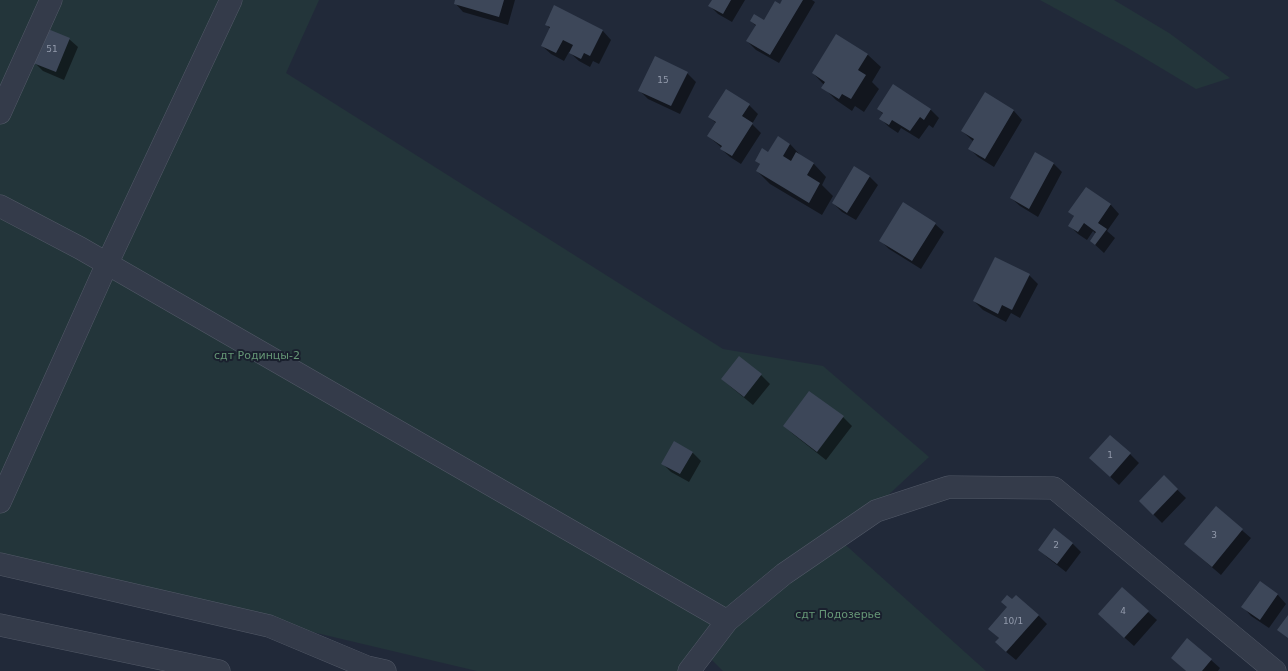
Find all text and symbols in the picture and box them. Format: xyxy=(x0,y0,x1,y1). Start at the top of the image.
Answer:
house number: 51 xyxy=(46,45,58,55)
house number: 15 xyxy=(657,76,669,86)
park label: сдт Родинцы-2 xyxy=(214,349,300,363)
house number: 1 xyxy=(1107,451,1113,461)
house number: 3 xyxy=(1211,531,1217,541)
house number: 2 xyxy=(1053,541,1059,551)
house number: 4 xyxy=(1120,607,1126,617)
park label: сдт Подозерье xyxy=(795,608,881,622)
house number: 10/1 xyxy=(1003,617,1023,627)

